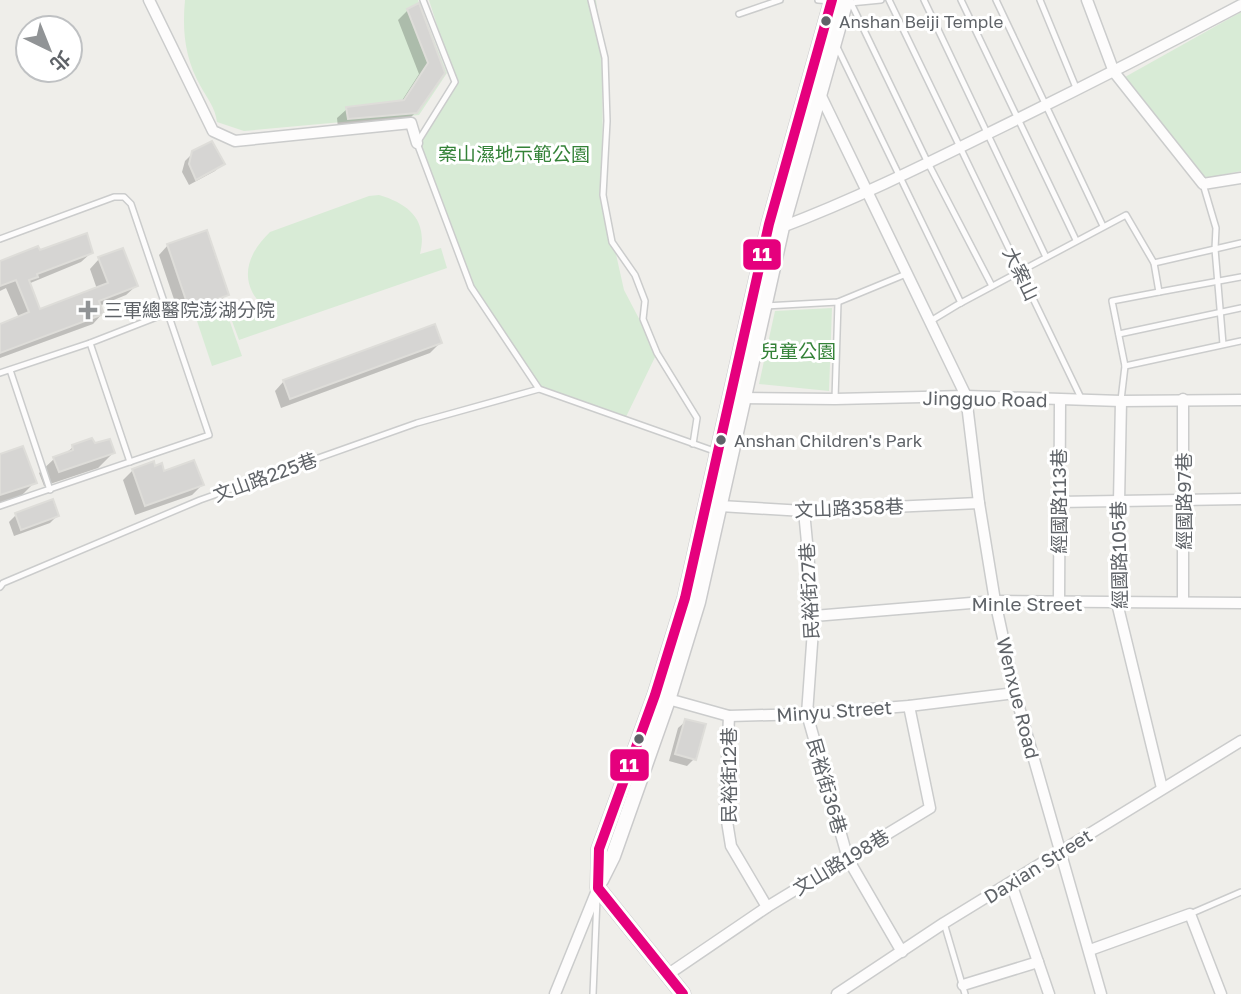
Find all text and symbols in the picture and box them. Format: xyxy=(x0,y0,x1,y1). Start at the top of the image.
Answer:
place label: Anshan Beiji Temple xyxy=(839,11,1003,32)
north arrow xyxy=(14,14,84,84)
marker: Anshan Beiji Temple xyxy=(819,14,833,28)
text: 北 xyxy=(46,47,76,77)
park label: 案山濕地示範公園 xyxy=(438,142,590,165)
line badge: 11 xyxy=(742,238,782,271)
text: 11 xyxy=(752,242,772,265)
street label: 大案山 xyxy=(999,243,1044,304)
place label: 三軍總醫院澎湖分院 xyxy=(104,298,275,321)
marker: 三軍總醫院澎湖分院 xyxy=(78,300,98,320)
park label: 兒童公園 xyxy=(760,339,836,362)
street label: Jingguo Road xyxy=(922,386,1048,411)
place label: Anshan Children's Park xyxy=(734,430,923,451)
marker: Anshan Children's Park xyxy=(714,433,728,447)
street label: 文山路225巷 xyxy=(210,447,320,506)
street label: 經國路113巷 xyxy=(1047,448,1070,554)
street label: 經國路97巷 xyxy=(1172,452,1195,550)
street label: 文山路358巷 xyxy=(794,494,904,521)
street label: 經國路105巷 xyxy=(1106,501,1131,609)
street label: 民裕街27巷 xyxy=(794,542,823,640)
street label: Minle Street xyxy=(971,592,1083,615)
street label: Wenxue Road xyxy=(992,635,1045,761)
street label: Minyu Street xyxy=(775,695,893,726)
street label: 民裕街12巷 xyxy=(717,727,740,823)
unlabelled marker xyxy=(632,732,646,746)
street label: 民裕街36巷 xyxy=(803,735,852,836)
line badge: 11 xyxy=(609,748,650,782)
text: 11 xyxy=(619,753,639,776)
street label: Daxian Street xyxy=(979,823,1096,908)
street label: 文山路198巷 xyxy=(788,824,893,899)

